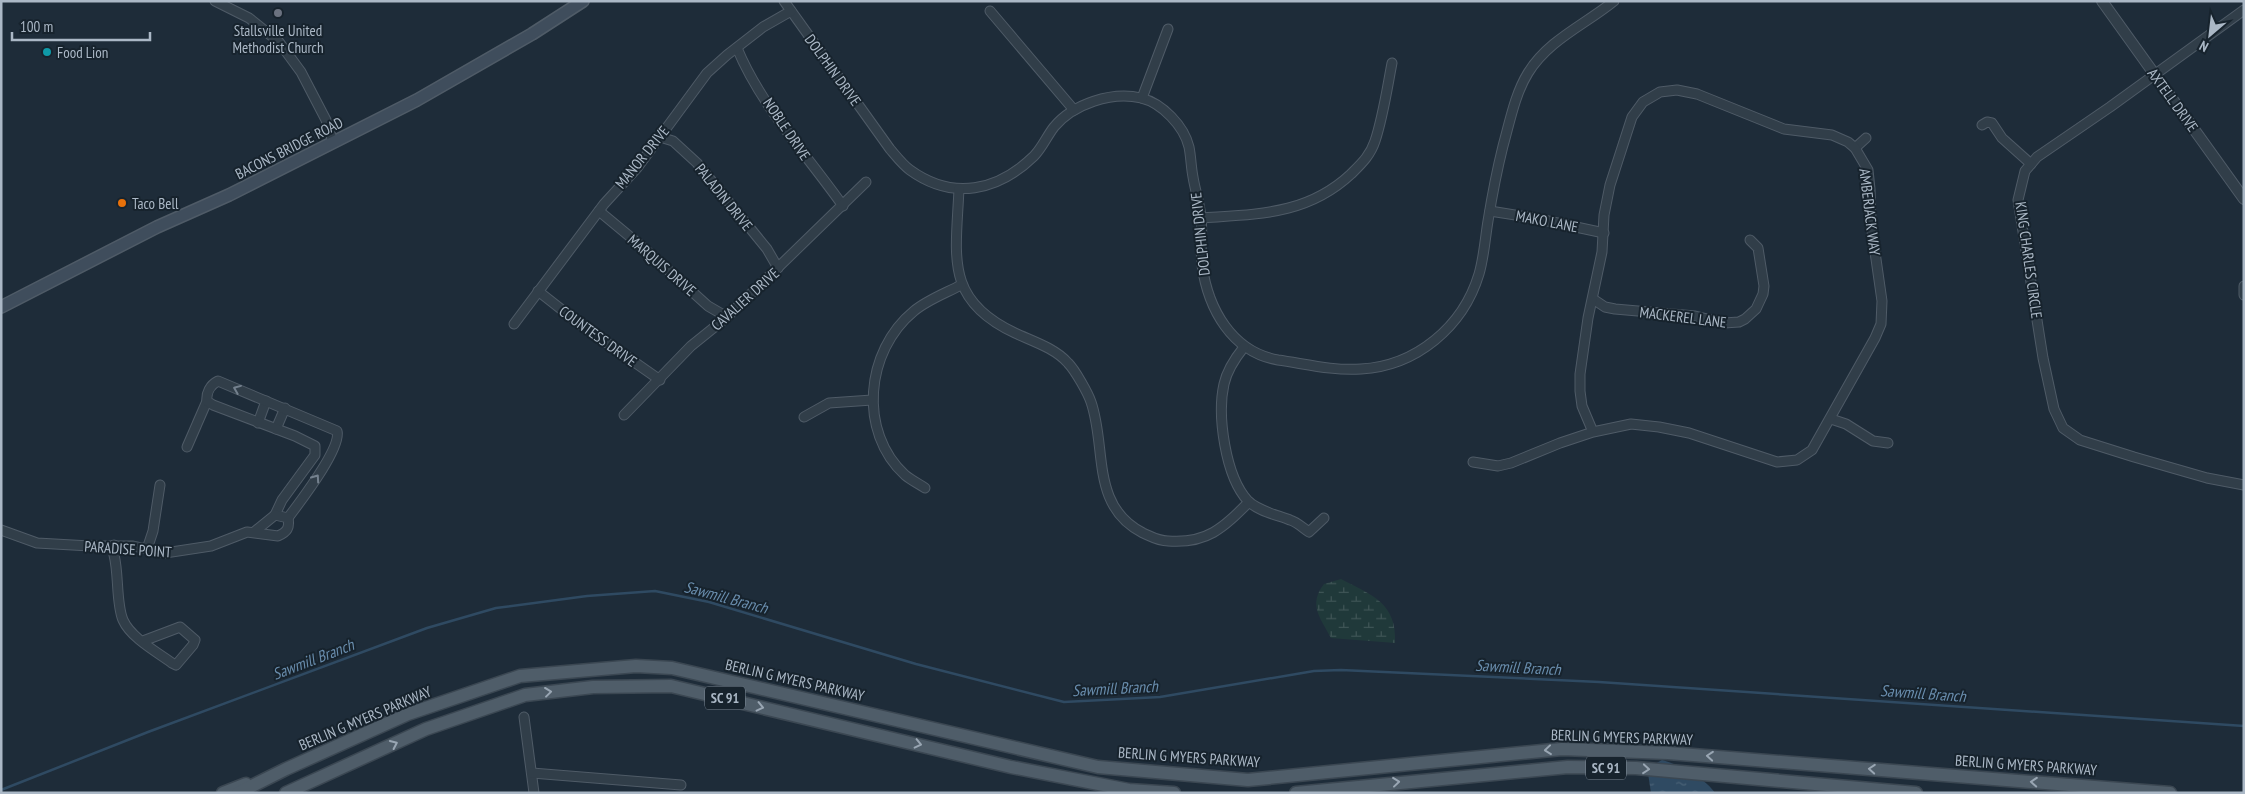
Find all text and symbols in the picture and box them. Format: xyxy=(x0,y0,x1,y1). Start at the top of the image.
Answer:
marker: Stallsville United Methodist Church xyxy=(272,7,284,19)
scale bar xyxy=(12,10,150,42)
north arrow xyxy=(2185,10,2235,60)
text: 100 m xyxy=(20,17,53,36)
place label: Stallsville United Methodist Church xyxy=(232,21,324,57)
street label: DOLPHIN DRIVE xyxy=(801,31,865,109)
text: N xyxy=(2196,37,2211,56)
place label: Food Lion xyxy=(57,43,108,62)
marker: Food Lion xyxy=(41,46,53,58)
street label: AXTELL DRIVE xyxy=(2144,64,2202,136)
street label: NOBLE DRIVE xyxy=(759,94,815,164)
street label: BACONS BRIDGE ROAD xyxy=(232,113,346,183)
street label: MANOR DRIVE xyxy=(611,122,673,192)
street label: PALADIN DRIVE xyxy=(691,160,757,234)
street label: AMBERJACK WAY xyxy=(1855,167,1885,257)
street label: DOLPHIN DRIVE xyxy=(1186,191,1214,277)
place label: Taco Bell xyxy=(132,194,179,213)
marker: Taco Bell xyxy=(116,197,128,209)
street label: KING CHARLES CIRCLE xyxy=(2011,200,2047,320)
street label: MAKO LANE xyxy=(1514,206,1580,236)
street label: MARQUIS DRIVE xyxy=(624,230,700,300)
street label: CAVALIER DRIVE xyxy=(707,264,783,334)
street label: COUNTESS DRIVE xyxy=(555,301,641,371)
street label: MACKEREL LANE xyxy=(1638,302,1728,332)
one-way arrow xyxy=(233,385,242,395)
one-way arrow xyxy=(310,475,319,484)
street label: PARADISE POINT xyxy=(84,536,173,562)
water label: Sawmill Branch xyxy=(682,576,771,618)
water label: Sawmill Branch xyxy=(269,634,357,684)
street label: BERLIN G MYERS PARKWAY xyxy=(724,655,867,705)
water label: Sawmill Branch xyxy=(1475,655,1562,679)
water label: Sawmill Branch xyxy=(1072,676,1159,700)
water label: Sawmill Branch xyxy=(1880,680,1967,706)
street label: BERLIN G MYERS PARKWAY xyxy=(296,681,434,755)
road number: SC 91 xyxy=(705,686,745,710)
one-way arrow xyxy=(544,687,552,698)
one-way arrow xyxy=(755,701,764,712)
street label: BERLIN G MYERS PARKWAY xyxy=(1551,725,1694,749)
one-way arrow xyxy=(913,738,922,749)
one-way arrow xyxy=(389,740,398,750)
street label: BERLIN G MYERS PARKWAY xyxy=(1117,743,1261,771)
one-way arrow xyxy=(1544,744,1552,755)
one-way arrow xyxy=(1706,751,1714,762)
street label: BERLIN G MYERS PARKWAY xyxy=(1954,751,2098,779)
road number: SC 91 xyxy=(1586,756,1626,780)
one-way arrow xyxy=(1642,763,1650,774)
one-way arrow xyxy=(1868,764,1876,775)
one-way arrow xyxy=(1393,777,1401,788)
one-way arrow xyxy=(2030,777,2038,788)

